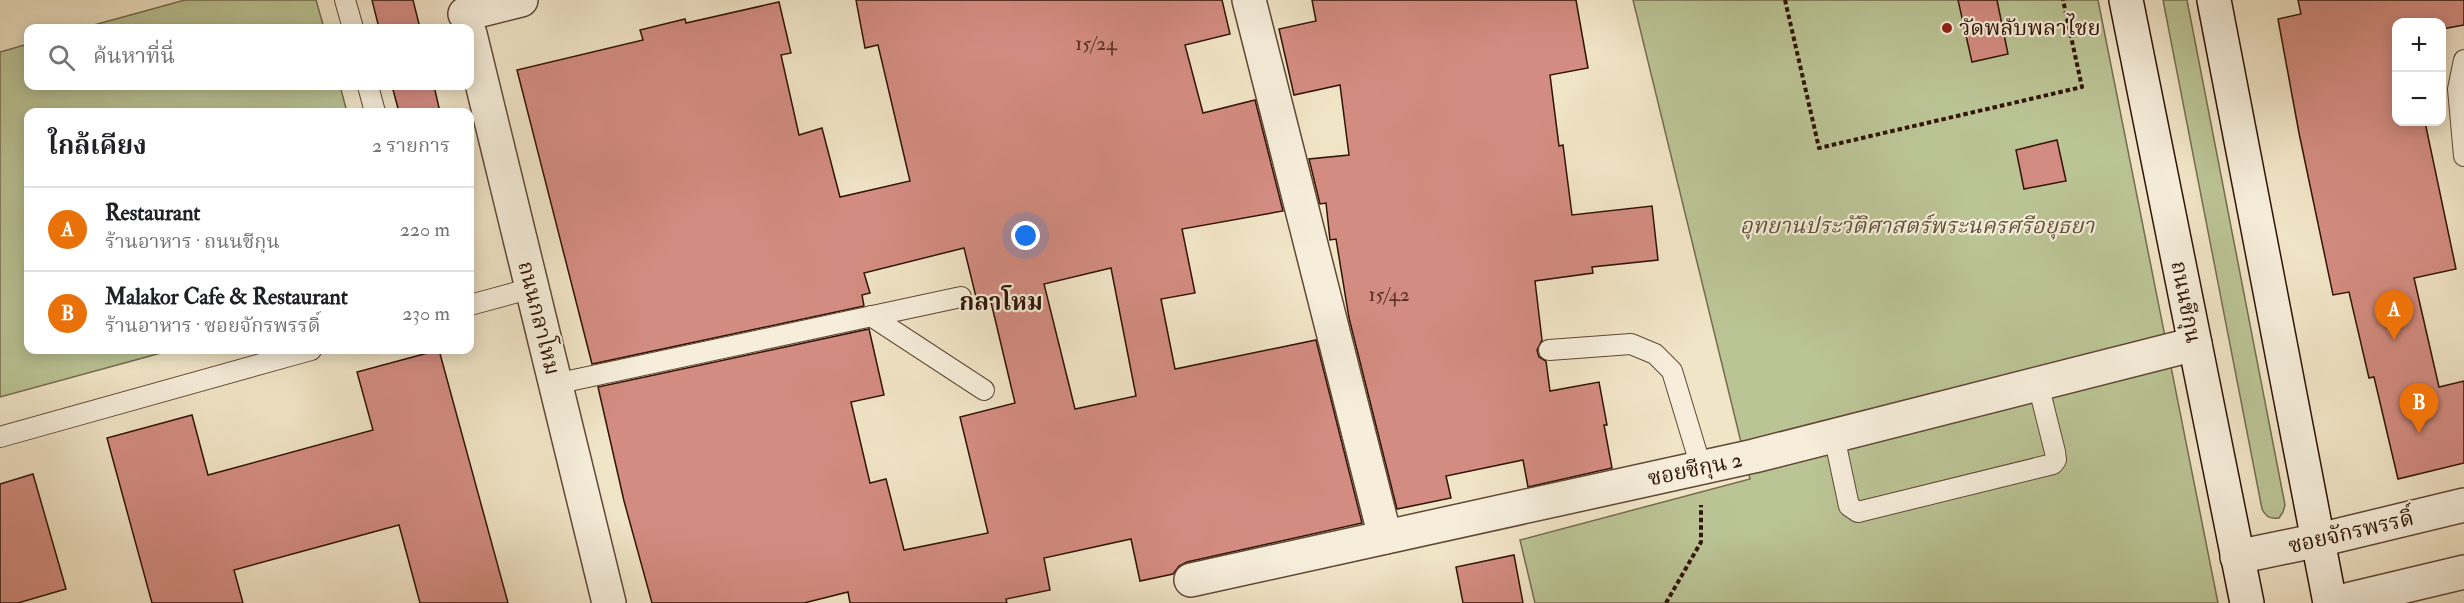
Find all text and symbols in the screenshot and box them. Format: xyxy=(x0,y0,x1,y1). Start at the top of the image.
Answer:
place label: วัดพลับพลาไชย xyxy=(1959,13,2101,42)
map controls xyxy=(2392,18,2446,126)
button: + xyxy=(2392,18,2446,72)
marker: วัดพลับพลาไชย xyxy=(1940,21,1954,35)
search box xyxy=(24,24,474,90)
house number: 15/24 xyxy=(1075,31,1118,56)
icon: search xyxy=(45,41,78,74)
text: ค้นหาที่นี่ xyxy=(93,42,175,70)
button: − xyxy=(2392,72,2446,126)
text: ใกล้เคียง xyxy=(48,130,147,162)
text: 2 รายการ xyxy=(372,133,450,158)
text: Restaurant xyxy=(105,199,200,227)
park label: อุทยานประวัติศาสตร์พระนครศรีอยุธยา xyxy=(1740,212,2095,240)
text: A xyxy=(61,217,74,242)
text: 220 m xyxy=(400,217,450,242)
your location xyxy=(1011,221,1040,250)
text: ร้านอาหาร · ถนนชีกุน xyxy=(105,229,280,254)
street label: ถนนกลาโหม xyxy=(511,258,568,378)
street label: ถนนชีกุน xyxy=(2164,258,2208,346)
house number: 15/42 xyxy=(1368,282,1410,307)
text: Malakor Cafe & Restaurant xyxy=(105,283,348,311)
district label: กลาโหม xyxy=(959,285,1043,318)
pin: A xyxy=(2374,290,2414,340)
text: B xyxy=(61,301,74,326)
text: 230 m xyxy=(402,301,450,326)
text: ร้านอาหาร · ซอยจักรพรรดิ์ xyxy=(105,313,321,338)
pin: B xyxy=(2400,384,2438,433)
street label: ซอยชีกุน 2 xyxy=(1645,445,1745,493)
street label: ซอยจักรพรรดิ์ xyxy=(2285,501,2418,560)

